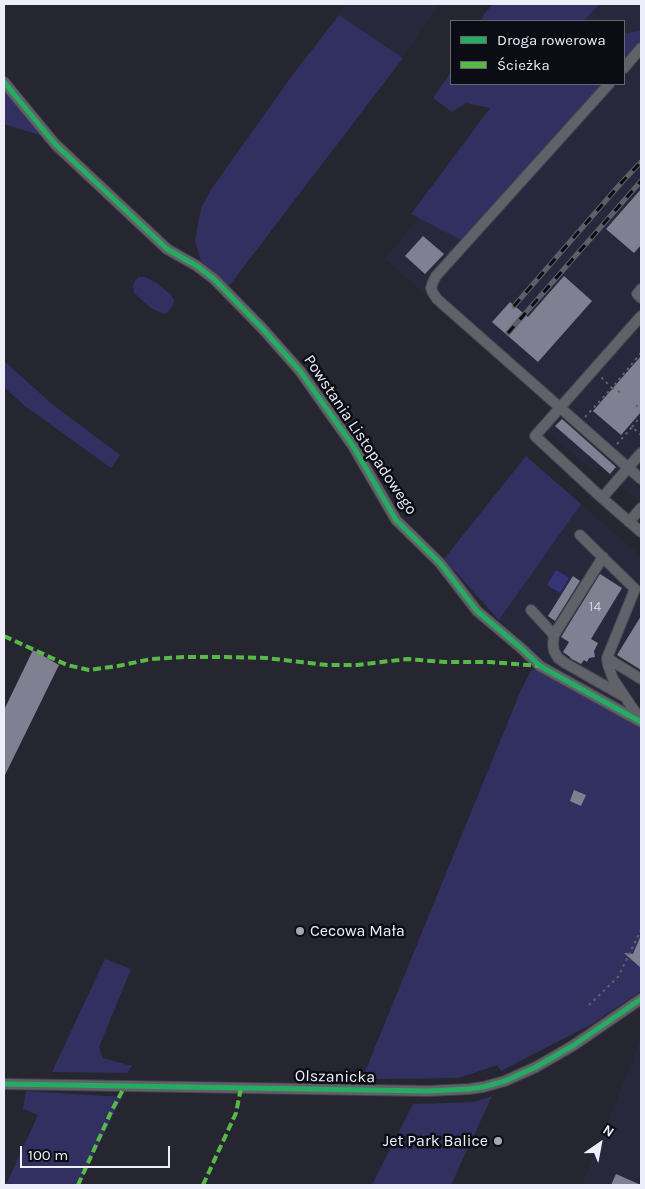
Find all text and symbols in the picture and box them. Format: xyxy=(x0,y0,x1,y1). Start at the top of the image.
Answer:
legend xyxy=(450,20,625,85)
text: Droga rowerowa xyxy=(497,31,606,49)
text: Ścieżka xyxy=(497,56,550,74)
street label: Powstania Listopadowego xyxy=(299,351,421,519)
house number: 14 xyxy=(589,599,601,615)
place label: Cecowa Mała xyxy=(310,921,405,941)
marker: Cecowa Mała xyxy=(294,925,306,937)
street label: Olszanicka xyxy=(295,1067,375,1087)
north arrow xyxy=(575,1119,625,1169)
text: N xyxy=(600,1121,617,1141)
place label: Jet Park Balice xyxy=(383,1131,488,1151)
marker: Jet Park Balice xyxy=(492,1135,504,1147)
scale bar xyxy=(22,1136,172,1168)
text: 100 m xyxy=(28,1146,68,1164)

